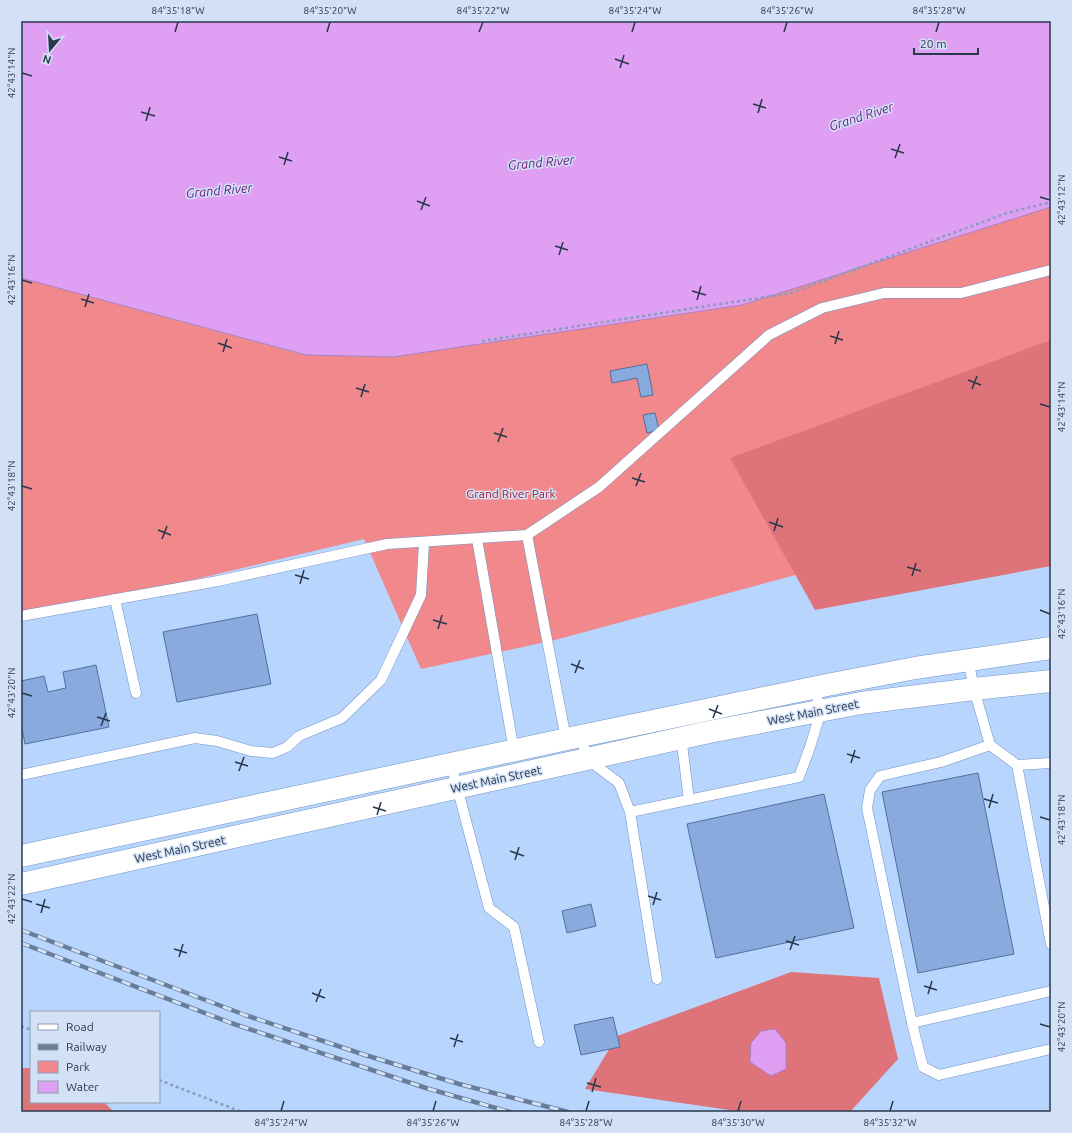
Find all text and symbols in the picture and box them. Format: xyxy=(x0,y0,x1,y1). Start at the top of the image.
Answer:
text: 84°35'18"W xyxy=(152,5,204,16)
text: 84°35'20"W xyxy=(304,5,356,16)
text: 84°35'22"W xyxy=(457,5,509,16)
text: 84°35'24"W xyxy=(609,5,661,16)
text: 84°35'26"W xyxy=(761,5,813,16)
text: 84°35'28"W xyxy=(913,5,965,16)
north arrow xyxy=(30,30,70,70)
scale bar xyxy=(914,30,978,56)
text: 20 m xyxy=(920,37,947,50)
text: 42°43'14"N xyxy=(6,48,17,98)
text: N xyxy=(41,53,53,66)
water label: Grand River xyxy=(827,99,896,133)
water label: Grand River xyxy=(507,152,576,172)
text: 42°43'12"N xyxy=(1056,175,1067,225)
water label: Grand River xyxy=(185,180,254,200)
text: 42°43'16"N xyxy=(6,255,17,305)
text: 42°43'14"N xyxy=(1056,382,1067,432)
text: 42°43'18"N xyxy=(6,461,17,511)
park label: Grand River Park xyxy=(466,487,556,500)
text: 42°43'16"N xyxy=(1056,589,1067,639)
text: 42°43'20"N xyxy=(6,668,17,718)
street label: West Main Street xyxy=(766,697,860,727)
street label: West Main Street xyxy=(449,763,543,795)
text: 42°43'18"N xyxy=(1056,795,1067,845)
street label: West Main Street xyxy=(133,833,227,865)
text: 42°43'22"N xyxy=(6,874,17,924)
text: 42°43'20"N xyxy=(1056,1002,1067,1052)
legend xyxy=(30,1011,160,1103)
text: Road xyxy=(66,1020,94,1033)
text: Railway xyxy=(66,1040,107,1053)
text: Park xyxy=(66,1060,90,1073)
text: Water xyxy=(66,1080,99,1093)
text: 84°35'24"W xyxy=(255,1117,307,1128)
text: 84°35'26"W xyxy=(407,1117,459,1128)
text: 84°35'28"W xyxy=(560,1117,612,1128)
text: 84°35'30"W xyxy=(712,1117,764,1128)
text: 84°35'32"W xyxy=(864,1117,916,1128)

